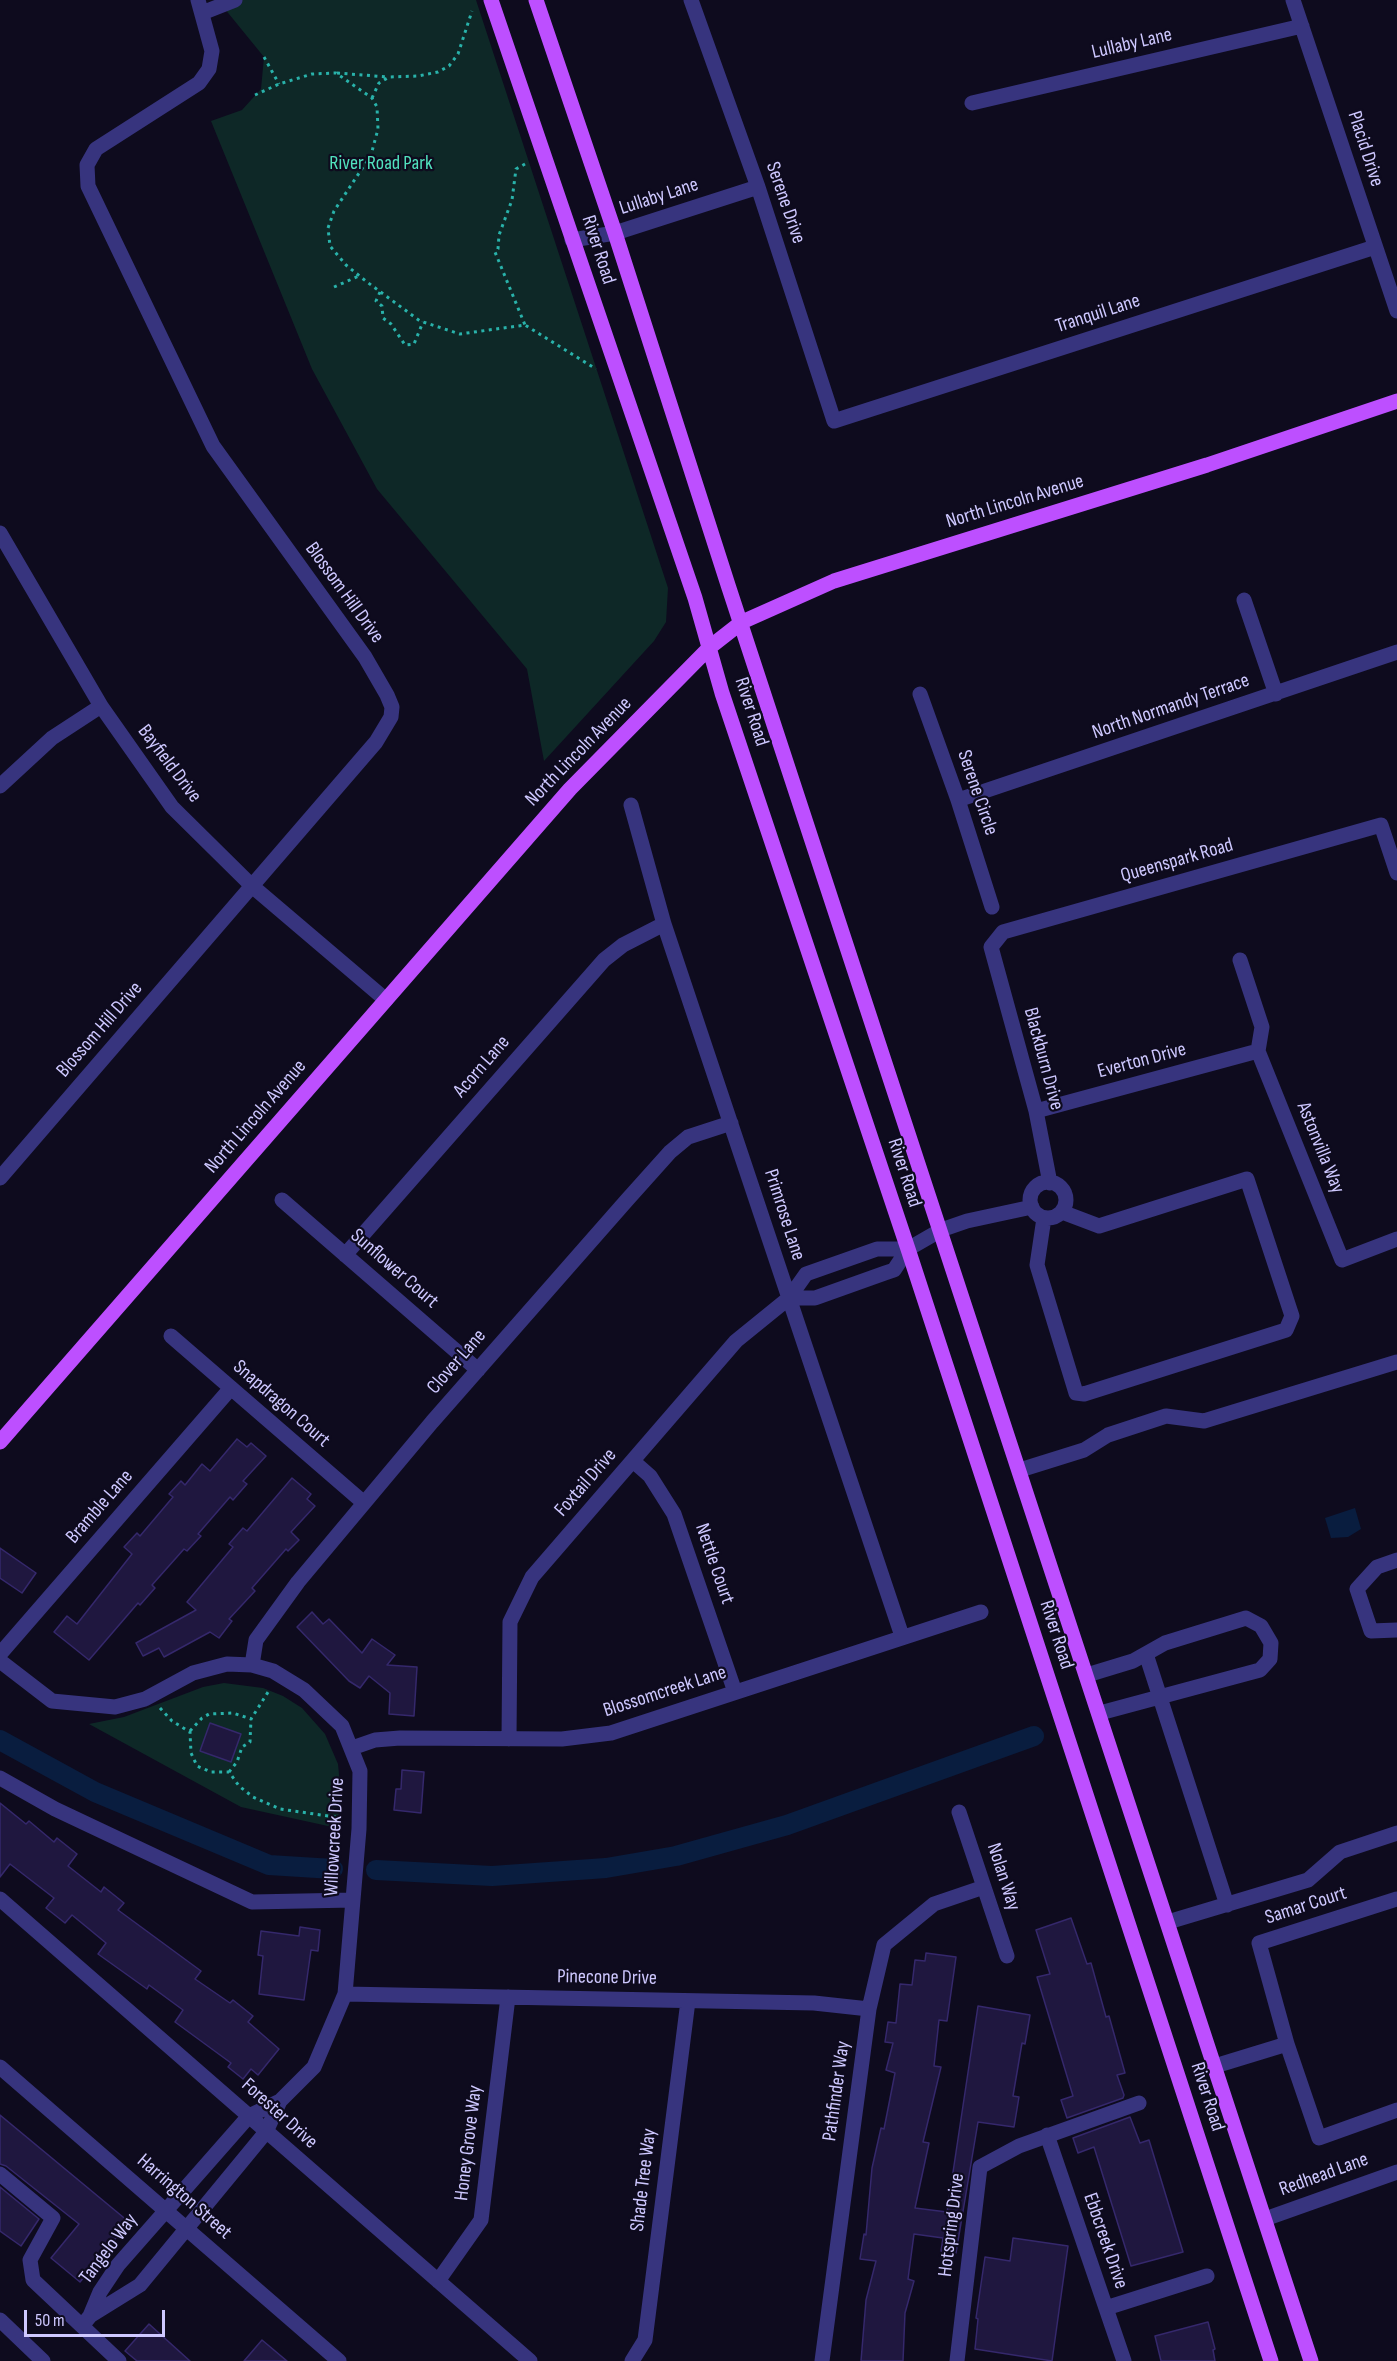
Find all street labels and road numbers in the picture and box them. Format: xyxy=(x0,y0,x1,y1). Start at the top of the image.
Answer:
street label: Lullaby Lane xyxy=(1090,23,1174,65)
street label: Placid Drive xyxy=(1342,108,1388,190)
street label: Serene Drive xyxy=(760,159,810,247)
street label: Lullaby Lane xyxy=(616,173,702,221)
street label: River Road xyxy=(576,213,620,287)
street label: Tranquil Lane xyxy=(1053,289,1143,339)
street label: North Lincoln Avenue xyxy=(943,470,1087,534)
street label: Blossom Hill Drive xyxy=(299,538,389,648)
street label: North Normandy Terrace xyxy=(1089,669,1253,745)
street label: River Road xyxy=(729,675,773,749)
street label: North Lincoln Avenue xyxy=(521,692,637,812)
street label: Bayfield Drive xyxy=(132,720,206,808)
street label: Serene Circle xyxy=(951,747,1003,839)
street label: Queenspark Road xyxy=(1118,833,1236,889)
street label: Blossom Hill Drive xyxy=(52,977,148,1083)
street label: Blackburn Drive xyxy=(1018,1005,1068,1113)
street label: Acorn Lane xyxy=(449,1031,515,1103)
street label: Everton Drive xyxy=(1095,1038,1189,1084)
street label: North Lincoln Avenue xyxy=(200,1055,312,1179)
street label: Astonvilla Way xyxy=(1291,1099,1349,1197)
street label: River Road xyxy=(882,1136,926,1210)
street label: Primrose Lane xyxy=(758,1166,810,1264)
street label: Sunflower Court xyxy=(345,1224,443,1314)
street label: Clover Lane xyxy=(422,1325,492,1399)
street label: Snapdragon Court xyxy=(228,1355,334,1453)
street label: Foxtail Drive xyxy=(550,1444,622,1522)
street label: Bramble Lane xyxy=(61,1465,139,1549)
street label: Nettle Court xyxy=(689,1521,739,1607)
street label: River Road xyxy=(1034,1598,1078,1672)
street label: Blossomcreek Lane xyxy=(600,1661,730,1723)
street label: Willowcreek Drive xyxy=(320,1777,350,1897)
street label: Nolan Way xyxy=(981,1840,1025,1914)
street label: Samar Court xyxy=(1262,1882,1350,1930)
street label: Pinecone Drive xyxy=(557,1965,657,1991)
street label: Pathfinder Way xyxy=(818,2039,856,2143)
street label: River Road xyxy=(1185,2060,1229,2134)
street label: Forester Drive xyxy=(236,2074,322,2154)
street label: Honey Grove Way xyxy=(450,2084,488,2202)
street label: Shade Tree Way xyxy=(626,2127,662,2233)
street label: Redhead Lane xyxy=(1276,2148,1372,2202)
street label: Harrington Street xyxy=(132,2149,236,2245)
street label: Hotspring Drive xyxy=(934,2172,970,2278)
street label: Ebbcreek Drive xyxy=(1077,2190,1133,2292)
street label: Tangelo Way xyxy=(75,2209,143,2289)

